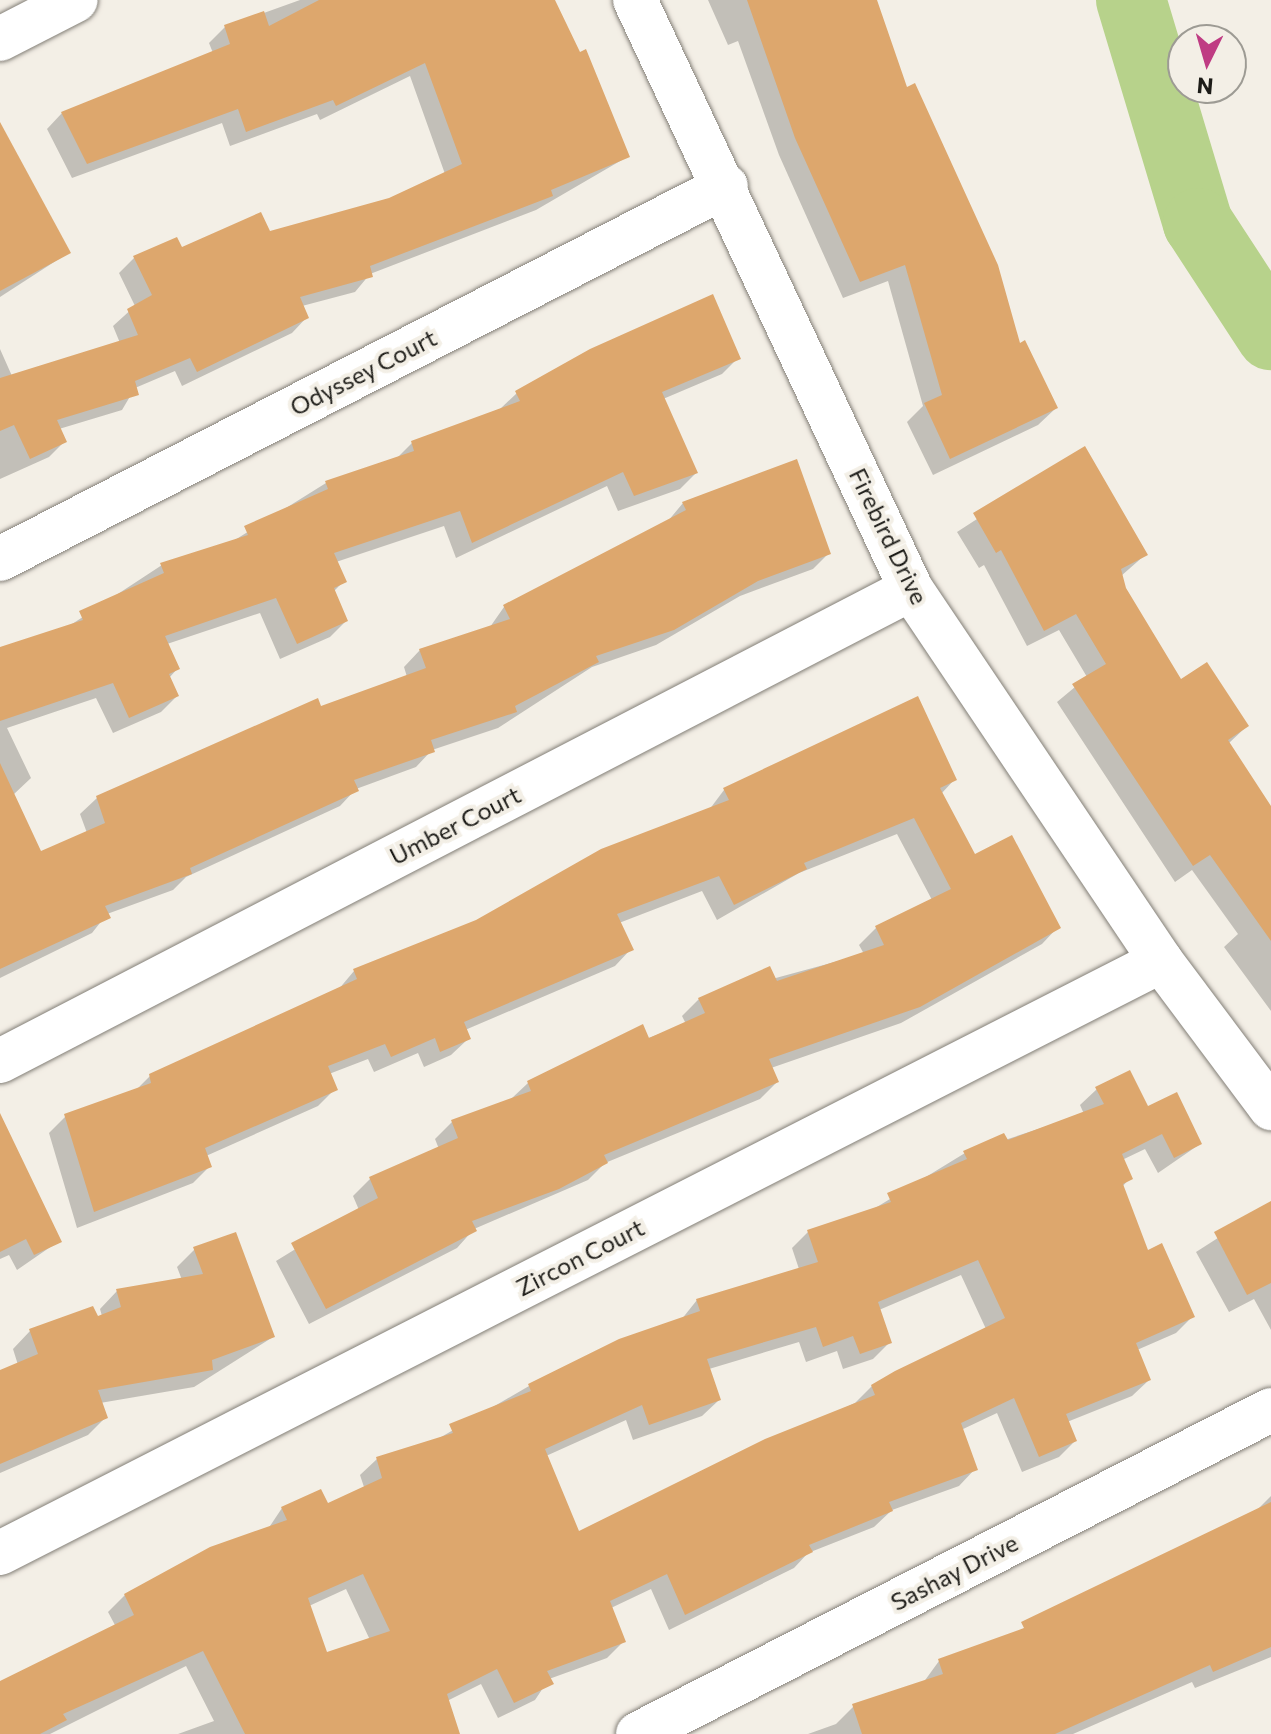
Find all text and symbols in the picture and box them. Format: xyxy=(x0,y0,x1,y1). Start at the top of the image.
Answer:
north arrow xyxy=(1167,24,1247,104)
text: N xyxy=(1196,72,1214,101)
street label: Odyssey Court xyxy=(285,323,441,421)
street label: Firebird Drive xyxy=(844,463,934,609)
street label: Umber Court xyxy=(385,780,525,870)
street label: Zircon Court xyxy=(511,1212,649,1302)
street label: Sashay Drive xyxy=(886,1528,1022,1616)

